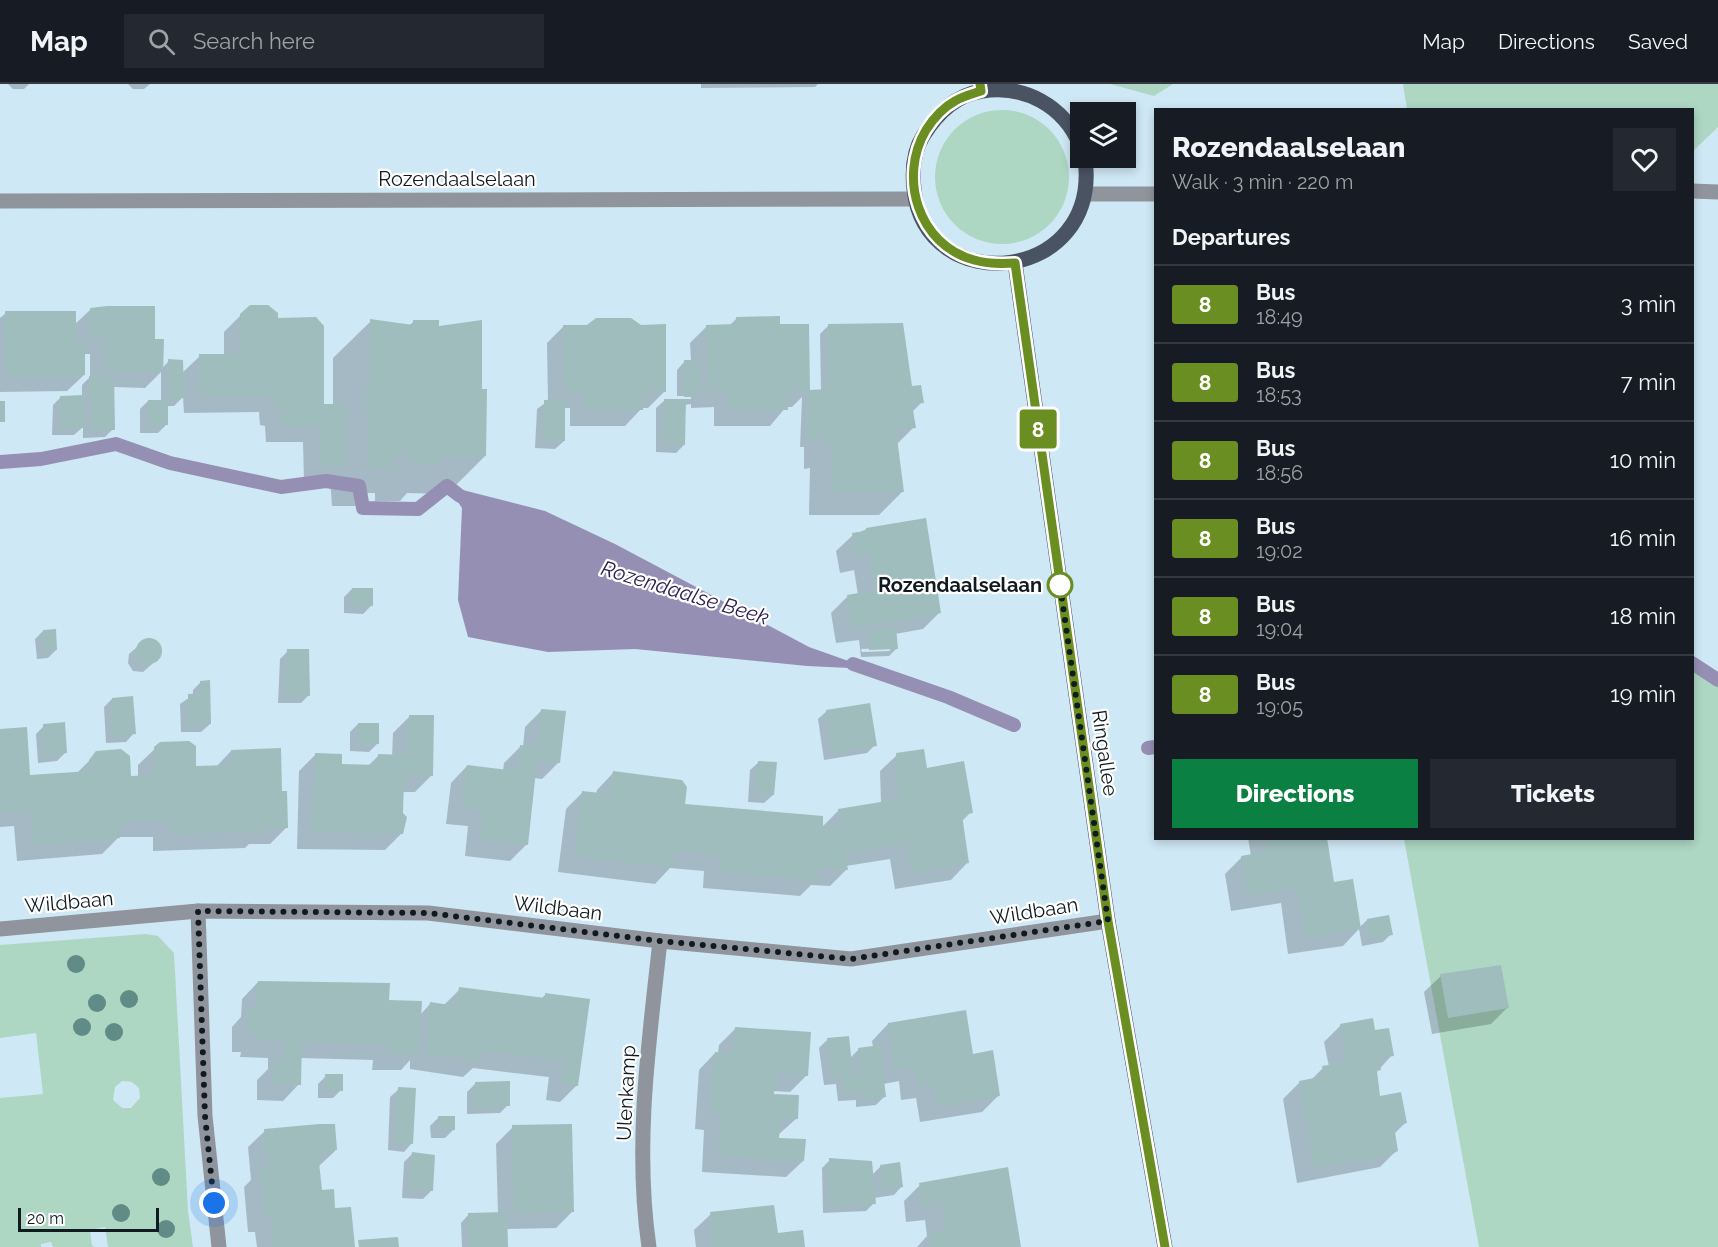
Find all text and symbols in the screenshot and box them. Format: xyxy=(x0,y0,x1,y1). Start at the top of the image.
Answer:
search box xyxy=(124,14,544,68)
text: Map xyxy=(30,25,88,58)
icon: search xyxy=(145,25,178,58)
text: Search here xyxy=(193,28,315,54)
text: Map xyxy=(1422,29,1465,54)
text: Directions xyxy=(1498,29,1595,54)
text: Saved xyxy=(1628,29,1688,54)
map controls xyxy=(1070,102,1136,168)
button: layers xyxy=(1070,102,1136,168)
button: heart xyxy=(1613,128,1676,191)
text: Rozendaalselaan xyxy=(1172,131,1405,164)
street label: Rozendaalselaan xyxy=(378,167,536,191)
text: Walk · 3 min · 220 m xyxy=(1172,170,1354,194)
text: Departures xyxy=(1172,224,1290,250)
text: Bus xyxy=(1256,279,1295,305)
text: 3 min xyxy=(1621,291,1676,317)
text: 8 xyxy=(1199,292,1211,317)
text: 18:49 xyxy=(1256,305,1303,329)
text: Bus xyxy=(1256,357,1295,383)
text: 7 min xyxy=(1621,369,1676,395)
text: 8 xyxy=(1199,370,1211,395)
text: 18:53 xyxy=(1256,383,1302,407)
line badge: 8 xyxy=(1018,410,1058,448)
text: 8 xyxy=(1032,417,1044,442)
text: Bus xyxy=(1256,435,1295,461)
text: 10 min xyxy=(1610,447,1676,473)
text: 8 xyxy=(1199,448,1211,473)
text: 18:56 xyxy=(1256,461,1303,485)
text: Bus xyxy=(1256,513,1295,539)
text: 16 min xyxy=(1610,525,1676,551)
text: 8 xyxy=(1199,526,1211,551)
text: 19:02 xyxy=(1256,539,1303,563)
water label: Rozendaalse Beek xyxy=(598,555,772,630)
marker: Rozendaalselaan xyxy=(1047,572,1073,598)
place label: Rozendaalselaan xyxy=(878,573,1042,597)
text: Bus xyxy=(1256,591,1295,617)
text: 18 min xyxy=(1610,603,1676,629)
text: 8 xyxy=(1199,604,1211,629)
text: 19:04 xyxy=(1256,617,1303,641)
text: Bus xyxy=(1256,669,1295,695)
text: 19 min xyxy=(1610,681,1676,707)
text: 8 xyxy=(1199,682,1211,707)
text: 19:05 xyxy=(1256,695,1303,719)
street label: Ringallee xyxy=(1087,708,1123,798)
button: Directions xyxy=(1172,759,1418,828)
button: Tickets xyxy=(1430,759,1676,828)
street label: Wildbaan xyxy=(24,886,114,918)
street label: Wildbaan xyxy=(512,891,604,925)
street label: Wildbaan xyxy=(988,892,1080,930)
street label: Ulenkamp xyxy=(612,1044,640,1142)
your location xyxy=(199,1188,229,1218)
scale bar xyxy=(18,1205,159,1232)
text: 20 m xyxy=(27,1209,64,1228)

